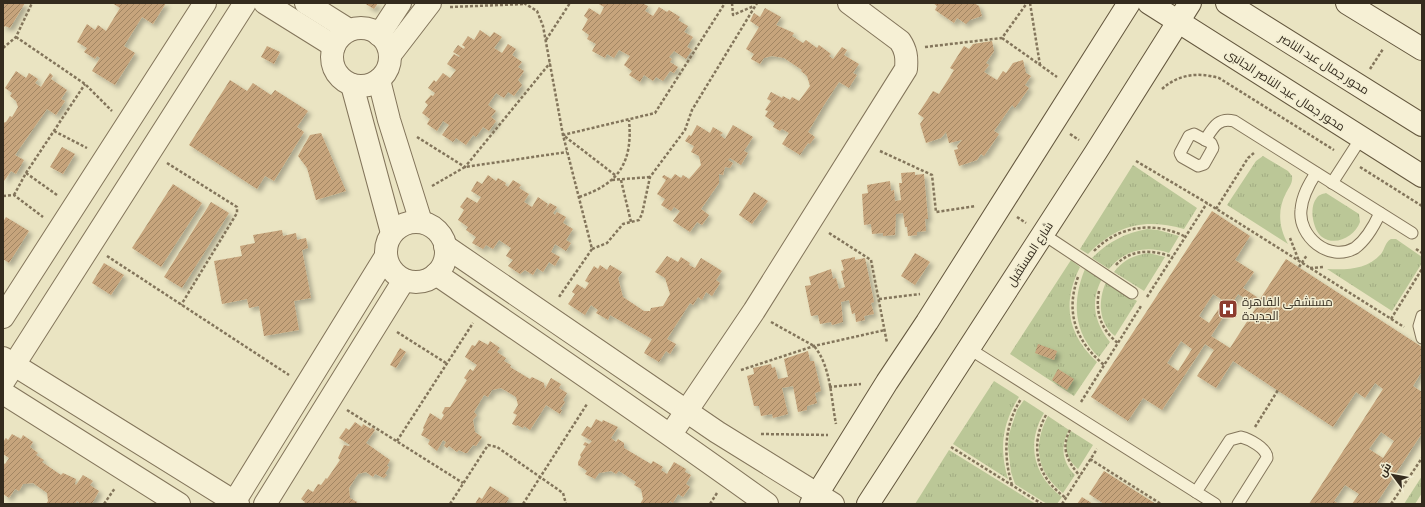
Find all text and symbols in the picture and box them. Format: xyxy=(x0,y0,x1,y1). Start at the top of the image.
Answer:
street label: محور جمال عبد الناصر xyxy=(1276,29,1372,97)
street label: محور جمال عبد الناصر الجانبى xyxy=(1222,45,1348,134)
street label: شارع المستقبل xyxy=(1003,219,1057,289)
place label: مستشفى القاهرة الجديدة xyxy=(1242,294,1333,323)
hospital icon: مستشفى القاهرة الجديدة xyxy=(1217,298,1239,320)
north arrow xyxy=(1373,455,1413,495)
text: ش xyxy=(1375,460,1394,479)

